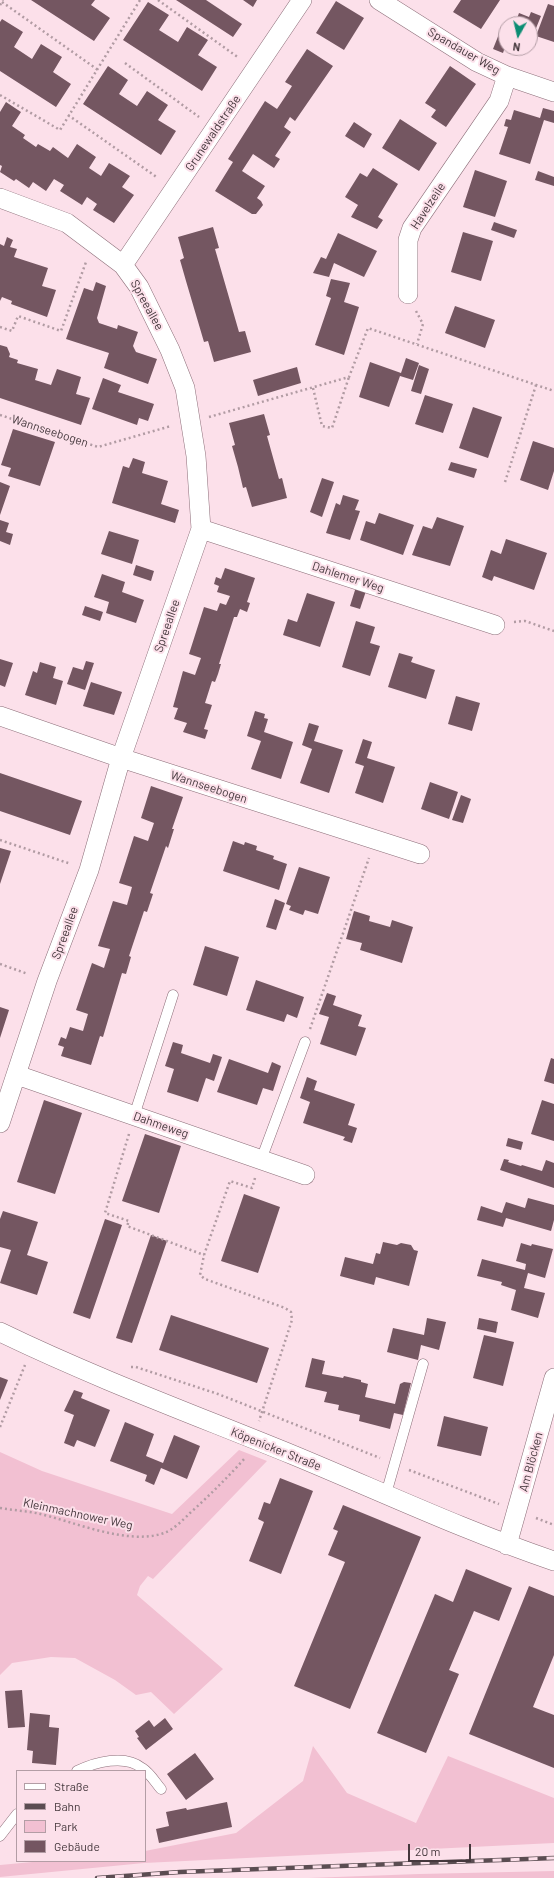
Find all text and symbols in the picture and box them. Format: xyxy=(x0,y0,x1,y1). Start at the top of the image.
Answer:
north arrow xyxy=(498,16,538,56)
street label: Spandauer Weg xyxy=(425,24,503,78)
text: N xyxy=(512,40,521,54)
street label: Grunewaldstraße xyxy=(182,92,244,174)
street label: Havelzeile xyxy=(408,180,448,232)
street label: Spreeallee xyxy=(127,277,167,333)
street label: Wannseebogen xyxy=(10,412,90,450)
street label: Dahlemer Weg xyxy=(310,559,386,595)
street label: Spreeallee xyxy=(151,598,183,654)
street label: Wannseebogen xyxy=(169,768,249,806)
street label: Spreeallee xyxy=(49,905,81,961)
street label: Dahmeweg xyxy=(132,1109,190,1141)
street label: Köpenicker Straße xyxy=(229,1424,323,1474)
street label: Am Blöcken xyxy=(516,1431,546,1493)
street label: Kleinmachnower Weg xyxy=(22,1495,134,1533)
legend xyxy=(16,1770,146,1862)
text: Straße xyxy=(54,1779,89,1793)
text: Bahn xyxy=(54,1799,81,1813)
text: Park xyxy=(54,1819,78,1833)
scale bar xyxy=(410,1836,473,1862)
text: Gebäude xyxy=(54,1839,100,1853)
text: 20 m xyxy=(415,1844,441,1858)

